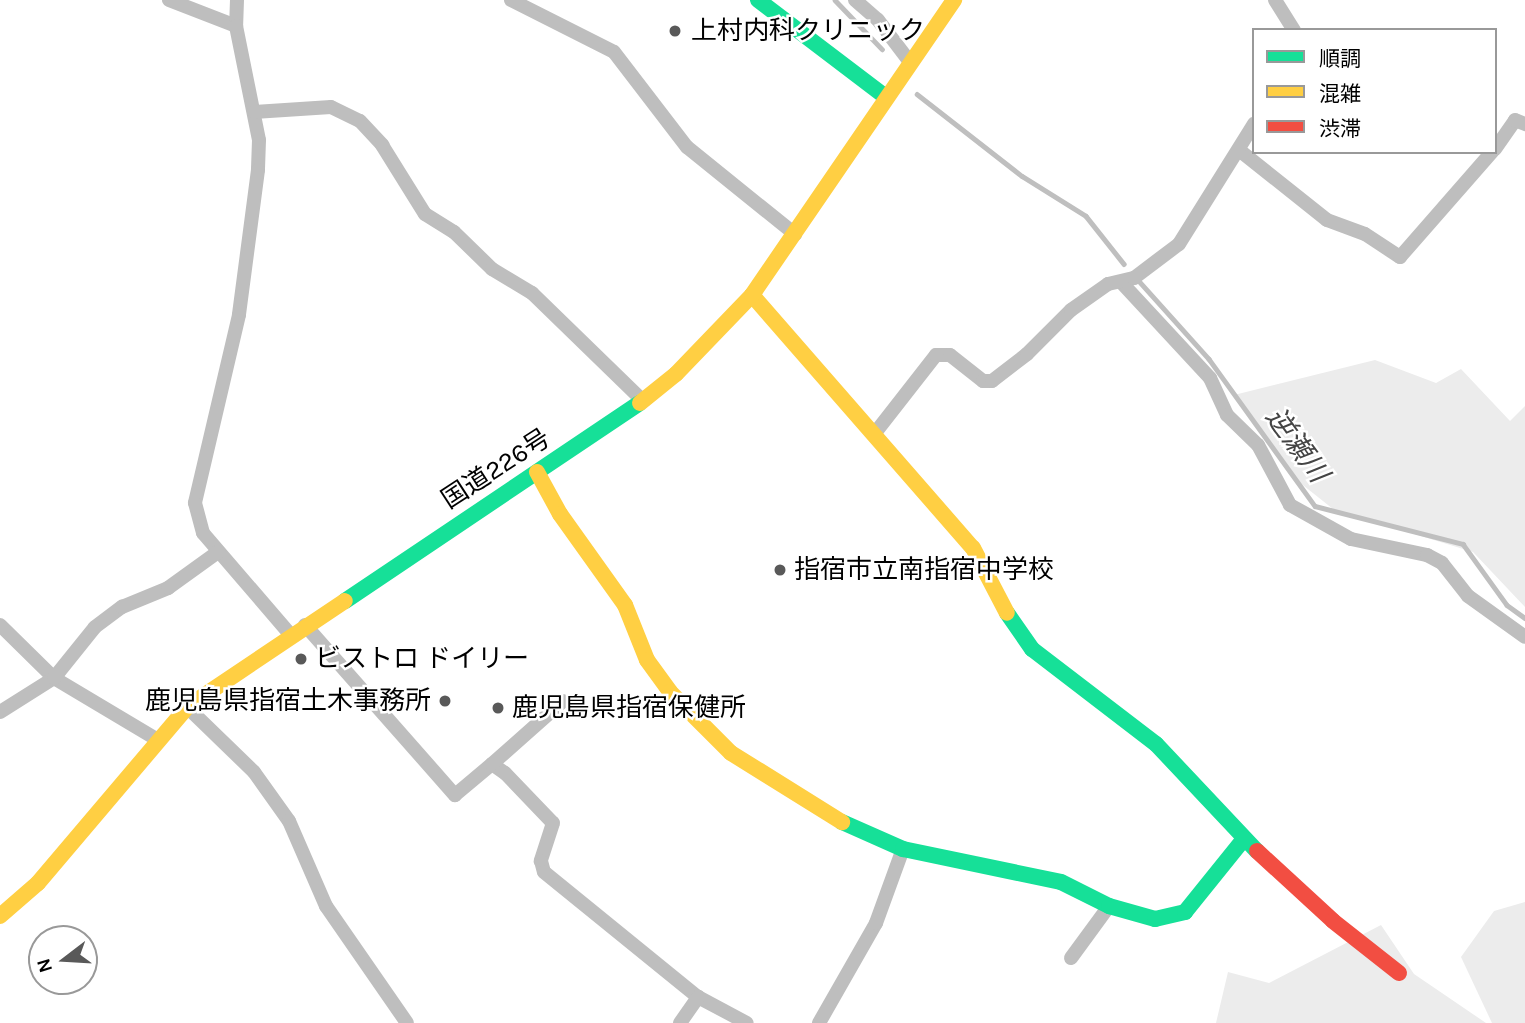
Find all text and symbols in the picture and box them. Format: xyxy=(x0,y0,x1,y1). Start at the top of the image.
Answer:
place label: 上村内科クリニック xyxy=(691,15,925,47)
marker: 上村内科クリニック xyxy=(665,21,685,41)
legend xyxy=(1252,28,1497,154)
text: 順調 xyxy=(1319,47,1361,71)
text: 混雑 xyxy=(1319,82,1361,106)
text: 渋滞 xyxy=(1319,117,1361,141)
water label: 逆瀬川 xyxy=(1259,401,1335,489)
street label: 国道226号 xyxy=(436,422,556,516)
place label: 指宿市立南指宿中学校 xyxy=(794,554,1054,586)
marker: 指宿市立南指宿中学校 xyxy=(772,562,788,578)
place label: ビストロ ドイリー xyxy=(315,643,529,675)
marker: ビストロ ドイリー xyxy=(293,651,309,667)
place label: 鹿児島県指宿土木事務所 xyxy=(145,685,431,717)
place label: 鹿児島県指宿保健所 xyxy=(512,692,746,724)
marker: 鹿児島県指宿土木事務所 xyxy=(437,693,453,709)
marker: 鹿児島県指宿保健所 xyxy=(490,700,506,716)
north arrow xyxy=(28,925,98,995)
text: N xyxy=(32,956,57,975)

